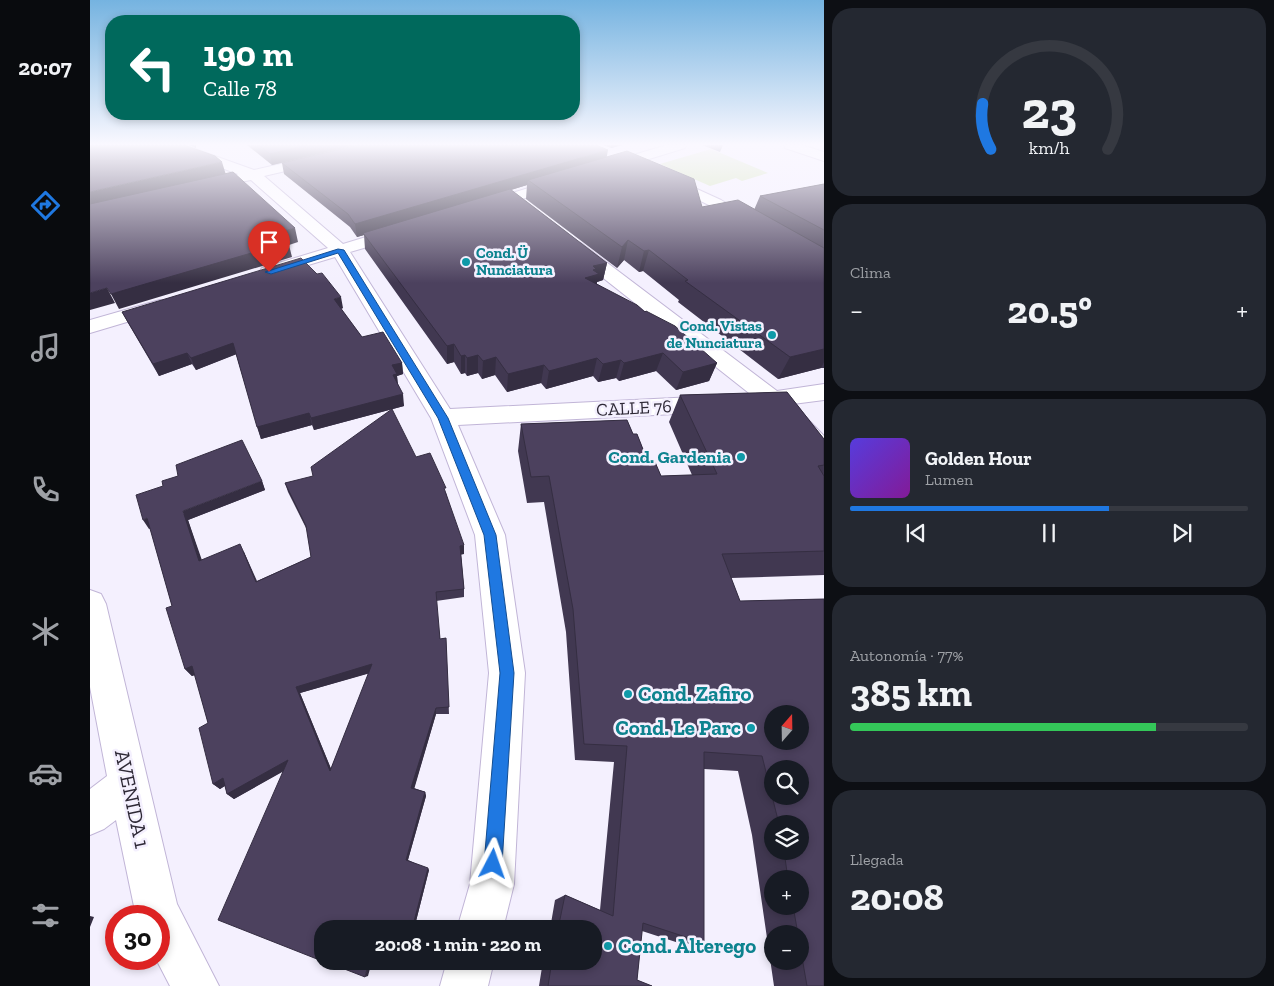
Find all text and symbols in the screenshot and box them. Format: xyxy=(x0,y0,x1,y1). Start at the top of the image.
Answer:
text: 190 m xyxy=(203,33,293,75)
icon: left xyxy=(120,35,185,100)
text: 20:07 xyxy=(18,54,72,81)
text: Calle 78 xyxy=(203,75,277,102)
text: 23 xyxy=(1021,79,1077,141)
text: km/h xyxy=(1029,137,1069,159)
icon: directions xyxy=(28,188,63,223)
pin xyxy=(248,221,290,272)
icon: arrive xyxy=(255,228,283,256)
place label: Cond. Ü Nunciatura xyxy=(476,244,553,279)
marker: Cond. Ü Nunciatura xyxy=(460,256,472,268)
text: Clima xyxy=(850,263,891,282)
text: 20.5° xyxy=(1007,287,1092,333)
text: − xyxy=(850,294,863,327)
text: + xyxy=(1236,294,1248,327)
place label: Cond. Vistas de Nunciatura xyxy=(667,317,762,352)
marker: Cond. Vistas de Nunciatura xyxy=(766,329,778,341)
icon: music xyxy=(28,330,63,365)
street label: CALLE 76 xyxy=(596,395,672,421)
place label: Cond. Gardenia xyxy=(608,446,731,468)
text: Golden Hour xyxy=(925,447,1032,470)
marker: Cond. Gardenia xyxy=(735,451,747,463)
text: Lumen xyxy=(925,470,973,489)
icon: phone xyxy=(28,472,63,507)
icon: previous xyxy=(902,519,930,547)
icon: pause xyxy=(1035,519,1063,547)
icon: next xyxy=(1168,519,1196,547)
icon: climate xyxy=(28,614,63,649)
text: Autonomía · 77% xyxy=(850,646,963,665)
text: 385 km xyxy=(850,670,972,716)
place label: Cond. Zafiro xyxy=(638,681,751,706)
marker: Cond. Zafiro xyxy=(622,688,634,700)
north arrow xyxy=(764,705,809,750)
map controls xyxy=(764,705,809,970)
place label: Cond. Le Parc xyxy=(615,715,741,740)
marker: Cond. Le Parc xyxy=(745,722,757,734)
street label: AVENIDA 1 xyxy=(110,747,155,851)
icon: car xyxy=(28,756,63,791)
button: search xyxy=(764,760,809,805)
button: layers xyxy=(764,815,809,860)
position arrow xyxy=(466,837,518,889)
text: Llegada xyxy=(850,850,904,869)
button: + xyxy=(764,870,809,915)
text: 20:08 xyxy=(850,874,944,920)
icon: filters xyxy=(28,898,63,933)
speed limit sign: 30 xyxy=(105,905,170,970)
button: − xyxy=(764,925,809,970)
text: 20:08 · 1 min · 220 m xyxy=(375,933,541,956)
place label: Cond. Alterego xyxy=(618,933,756,958)
marker: Cond. Alterego xyxy=(602,940,614,952)

